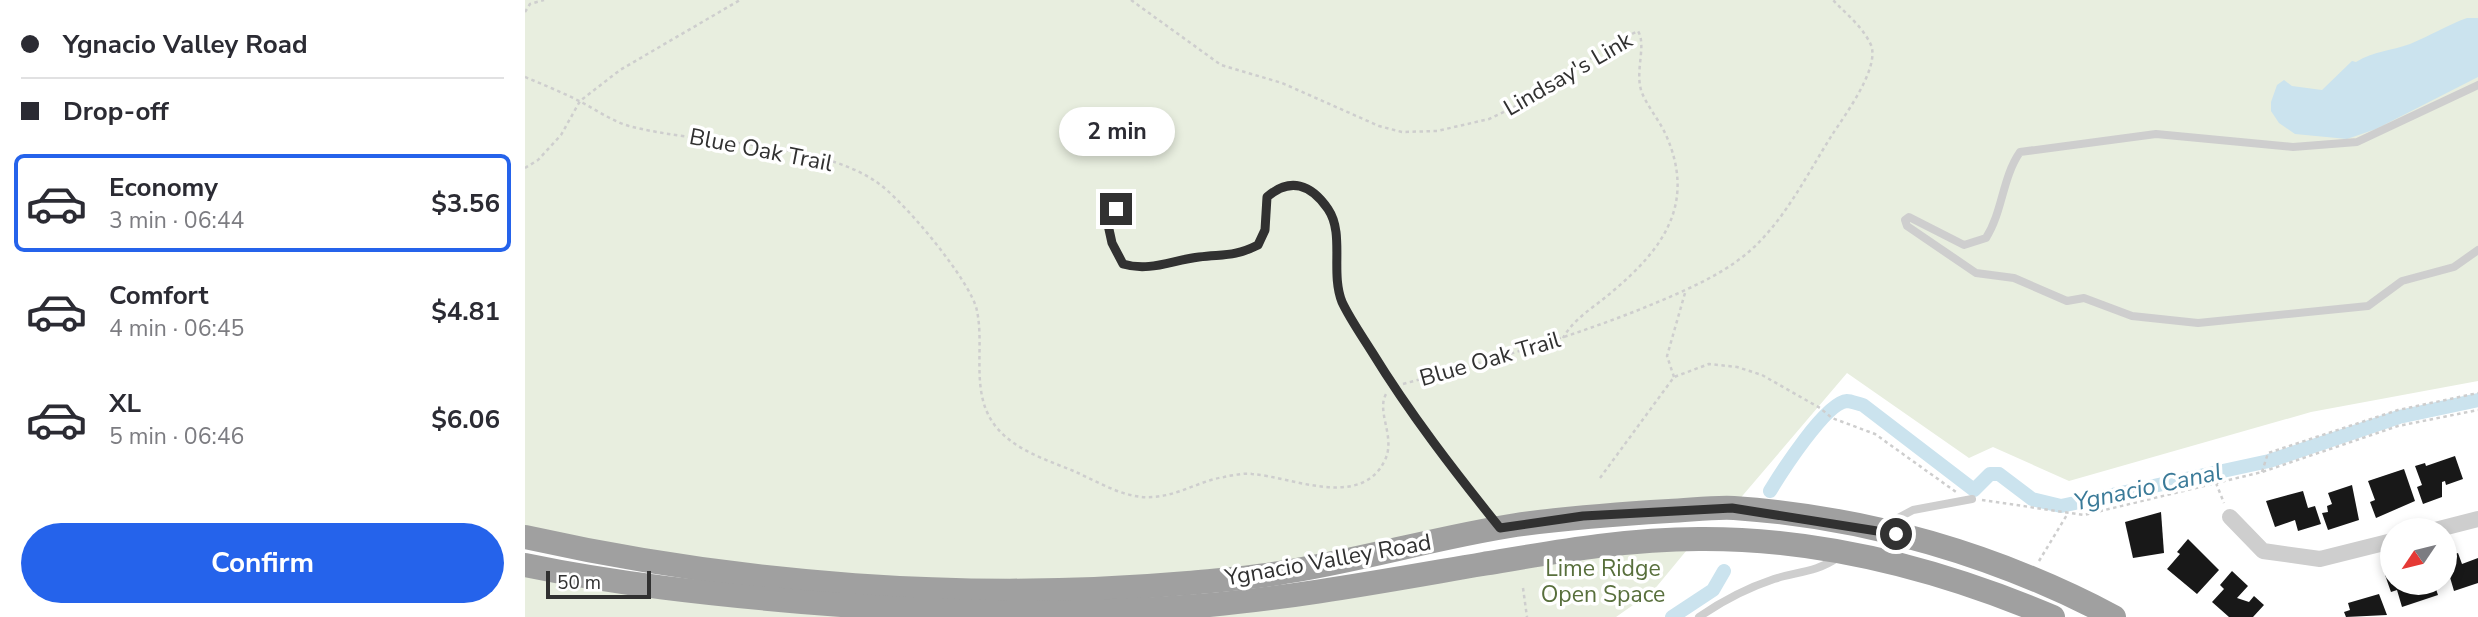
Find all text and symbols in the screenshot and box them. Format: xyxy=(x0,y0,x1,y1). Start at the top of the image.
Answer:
street label: Lindsay's Link xyxy=(1498,24,1638,123)
text: Ygnacio Valley Road xyxy=(63,27,307,62)
text: Drop-off xyxy=(63,94,169,129)
callout: 2 min xyxy=(1058,108,1174,156)
text: 2 min xyxy=(1087,116,1147,147)
street label: Blue Oak Trail xyxy=(687,121,835,179)
text: Economy xyxy=(109,170,218,205)
icon: car xyxy=(25,172,88,235)
text: $3.56 xyxy=(431,186,500,221)
route end xyxy=(1100,193,1132,225)
text: 3 min · 06:44 xyxy=(109,205,244,236)
text: Comfort xyxy=(109,278,209,313)
icon: car xyxy=(25,280,88,343)
text: $4.81 xyxy=(431,294,500,329)
text: 4 min · 06:45 xyxy=(109,313,244,344)
street label: Blue Oak Trail xyxy=(1416,324,1564,394)
text: XL xyxy=(109,386,141,421)
icon: car xyxy=(25,388,88,451)
text: $6.06 xyxy=(431,402,500,437)
text: 5 min · 06:46 xyxy=(109,421,244,452)
water label: Ygnacio Canal xyxy=(2071,456,2225,518)
route start xyxy=(1880,518,1912,550)
north arrow xyxy=(2380,518,2457,595)
map controls xyxy=(2380,518,2457,595)
button: Confirm xyxy=(21,523,504,603)
street label: Ygnacio Valley Road xyxy=(1221,527,1434,594)
park label: Lime Ridge Open Space xyxy=(1541,553,1665,610)
scale bar xyxy=(546,568,651,600)
text: 50 m xyxy=(557,570,601,596)

